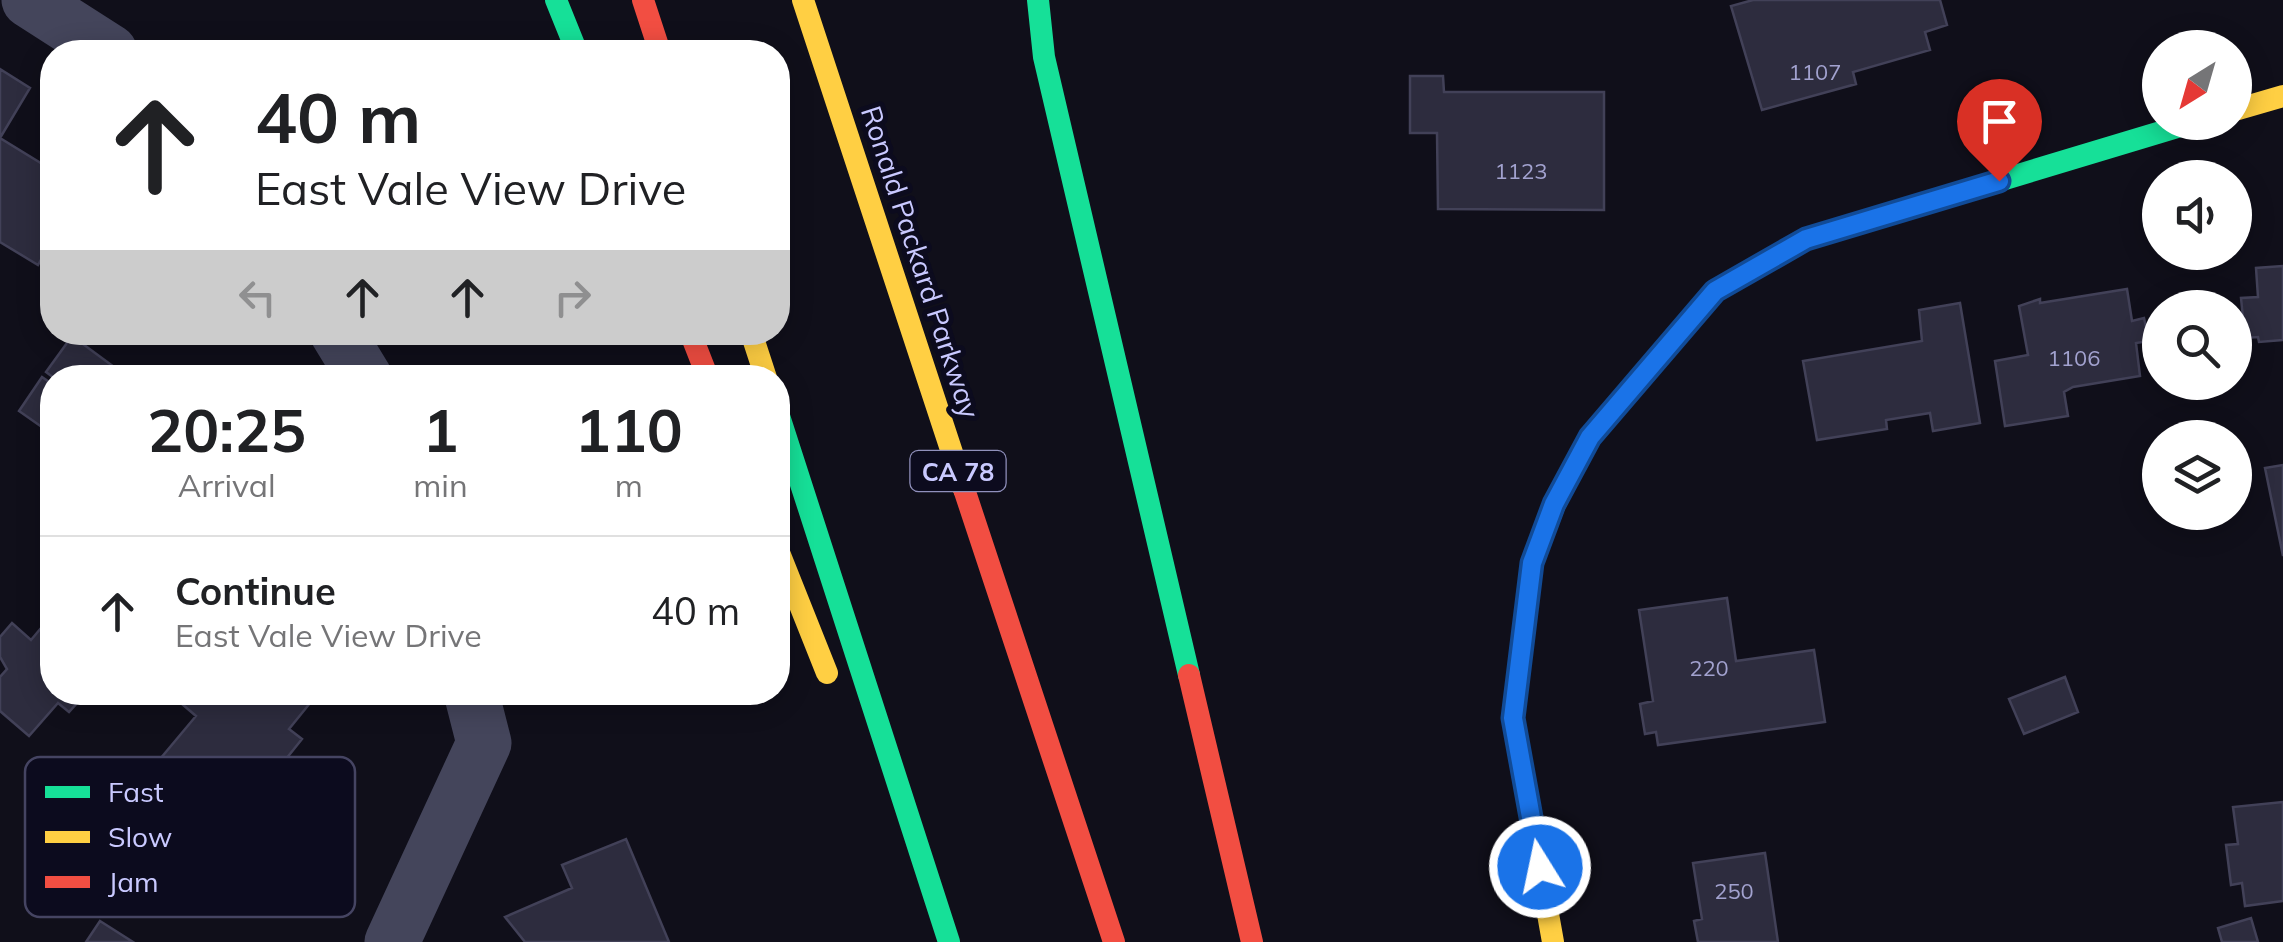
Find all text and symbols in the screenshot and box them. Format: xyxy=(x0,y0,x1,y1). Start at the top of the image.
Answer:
north arrow xyxy=(2142,30,2252,140)
map controls xyxy=(2142,30,2252,530)
house number: 1107 xyxy=(1789,58,1841,86)
text: 40 m xyxy=(255,73,421,161)
pin xyxy=(1957,79,2042,182)
icon: ahead xyxy=(90,80,220,210)
icon: arrive xyxy=(1972,94,2027,149)
street label: Ronald Packard Parkway xyxy=(854,101,988,423)
house number: 1123 xyxy=(1495,157,1547,185)
text: East Vale View Drive xyxy=(255,160,686,216)
button: sound xyxy=(2142,160,2252,270)
icon: left xyxy=(230,270,285,325)
icon: ahead xyxy=(335,270,390,325)
icon: ahead xyxy=(440,270,495,325)
icon: right xyxy=(545,270,600,325)
button: search xyxy=(2142,290,2252,400)
house number: 1106 xyxy=(2048,344,2100,372)
text: 20:25 xyxy=(147,392,306,467)
text: 1 xyxy=(422,392,458,467)
text: 110 xyxy=(575,392,683,467)
button: layers xyxy=(2142,420,2252,530)
road number: CA 78 xyxy=(910,451,1006,491)
text: Arrival xyxy=(178,465,276,505)
text: min xyxy=(413,465,468,505)
text: m xyxy=(615,465,643,505)
text: Continue xyxy=(175,567,336,615)
icon: ahead xyxy=(90,584,145,639)
text: 40 m xyxy=(651,587,740,635)
text: East Vale View Drive xyxy=(175,615,482,655)
house number: 220 xyxy=(1689,654,1729,682)
legend xyxy=(25,757,355,917)
text: Fast xyxy=(108,774,164,809)
position arrow xyxy=(1488,815,1592,919)
text: Slow xyxy=(108,819,172,854)
text: Jam xyxy=(108,864,159,899)
house number: 250 xyxy=(1714,877,1754,905)

